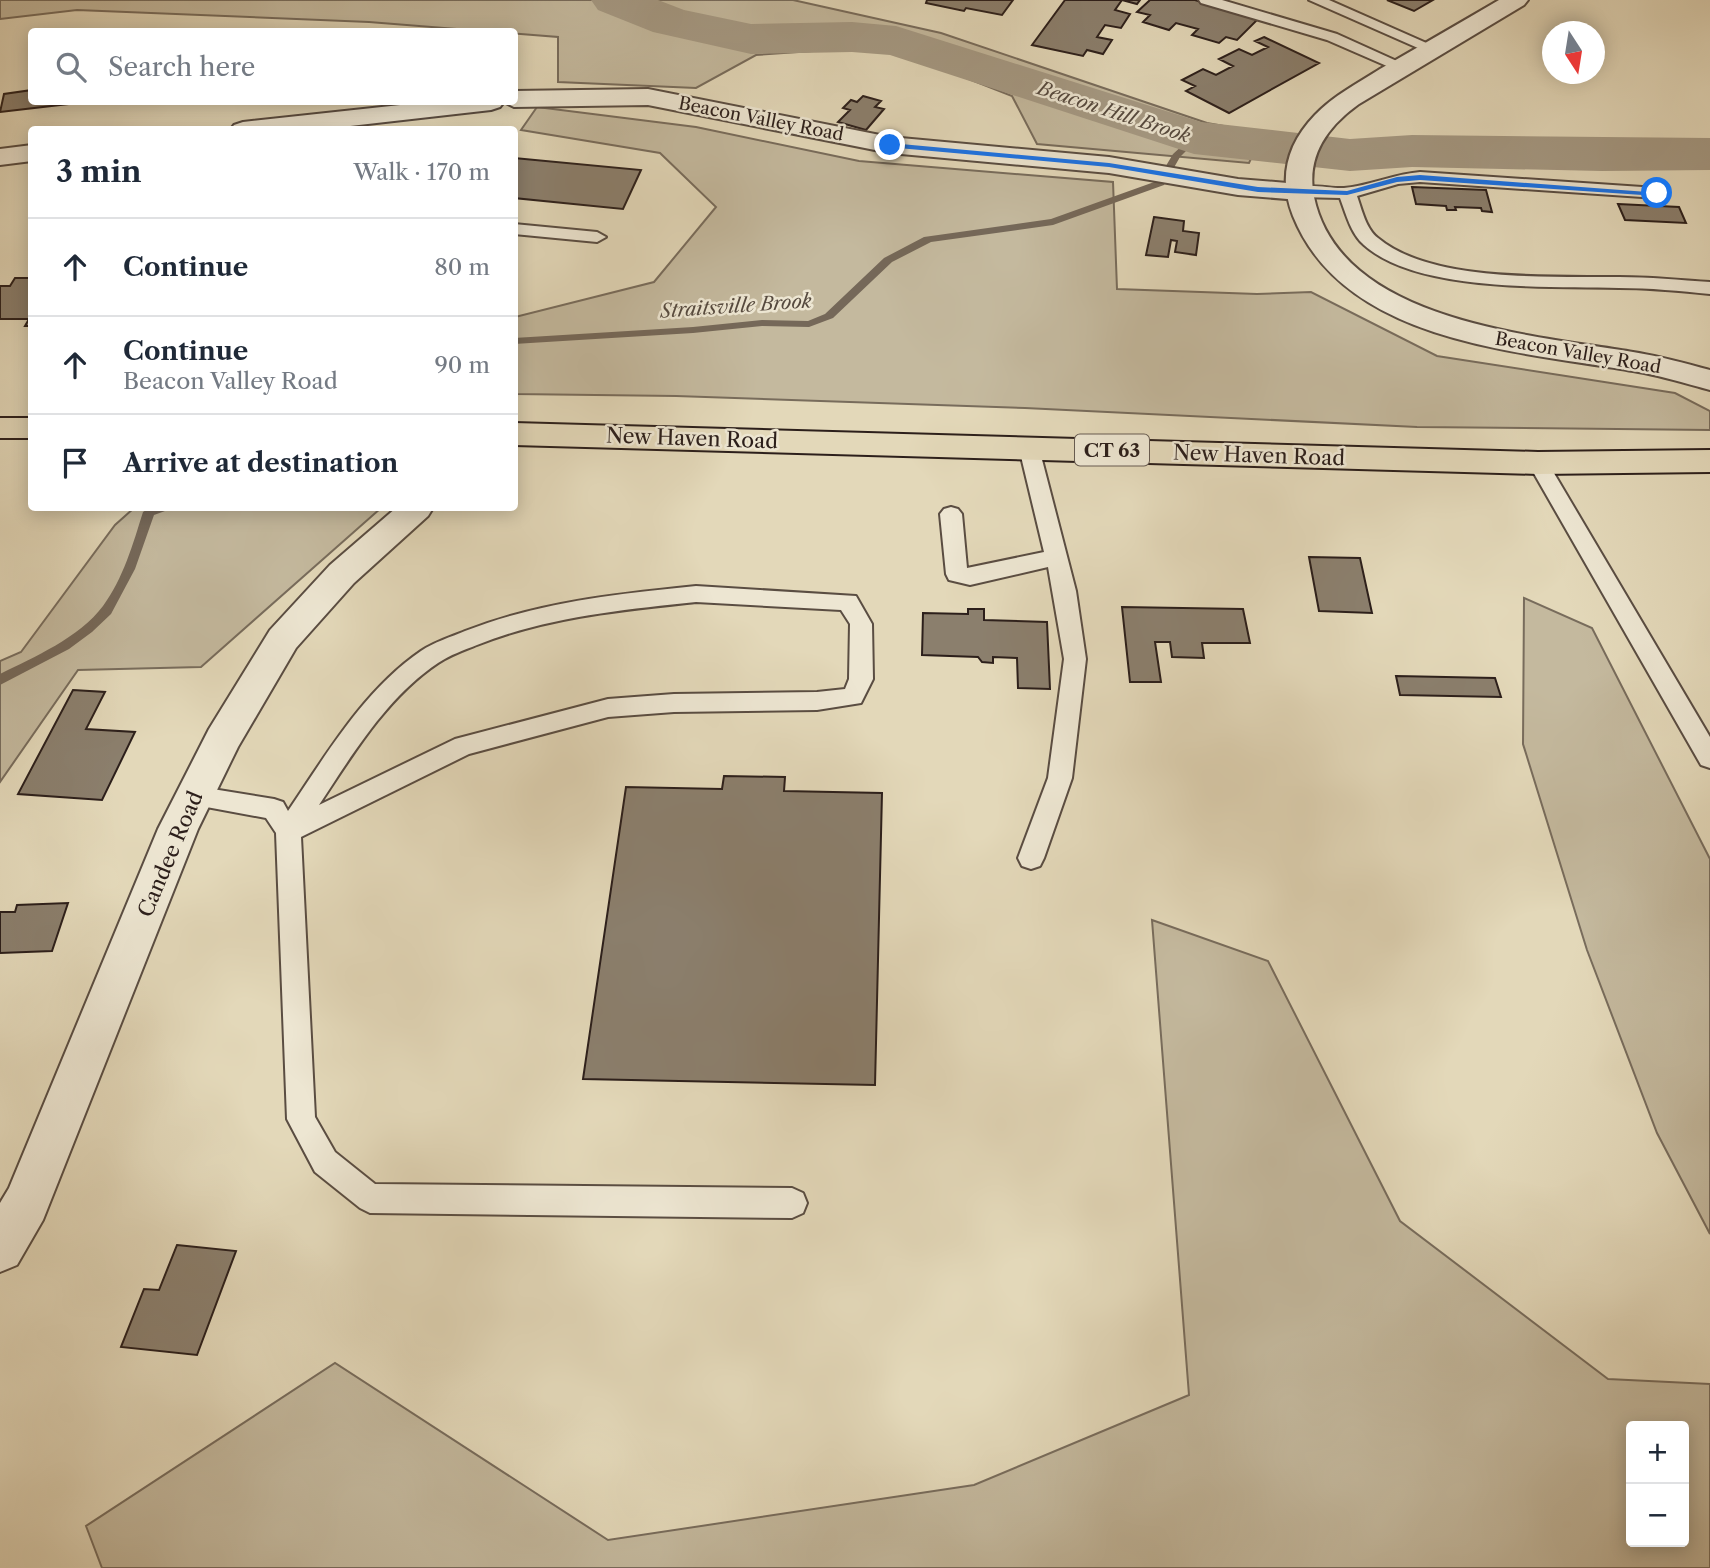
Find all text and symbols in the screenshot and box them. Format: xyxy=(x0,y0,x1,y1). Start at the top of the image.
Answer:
north arrow xyxy=(1542,21,1605,84)
search box xyxy=(28,28,518,105)
icon: search xyxy=(52,48,90,86)
text: Search here xyxy=(108,51,255,83)
water label: Beacon Hill Brook xyxy=(1033,76,1193,148)
street label: Beacon Valley Road xyxy=(676,92,846,146)
route end xyxy=(874,129,905,160)
text: 3 min xyxy=(56,153,142,190)
text: Walk · 170 m xyxy=(353,158,490,186)
route start xyxy=(1641,177,1672,208)
icon: ahead xyxy=(56,248,94,286)
text: Continue xyxy=(123,251,248,283)
text: 80 m xyxy=(434,253,490,281)
water label: Straitsville Brook xyxy=(659,289,813,323)
street label: Beacon Valley Road xyxy=(1493,328,1663,378)
text: Continue xyxy=(123,335,248,367)
icon: ahead xyxy=(56,346,94,384)
text: 90 m xyxy=(434,351,490,379)
text: Beacon Valley Road xyxy=(123,367,338,395)
street label: New Haven Road xyxy=(606,423,779,454)
road number: CT 63 xyxy=(1075,435,1149,466)
street label: New Haven Road xyxy=(1173,440,1346,471)
icon: arrive xyxy=(56,444,94,482)
text: Arrive at destination xyxy=(123,447,398,479)
street label: Candee Road xyxy=(132,787,208,921)
map controls xyxy=(1626,1421,1689,1547)
button: + xyxy=(1626,1421,1689,1484)
button: − xyxy=(1626,1484,1689,1547)

